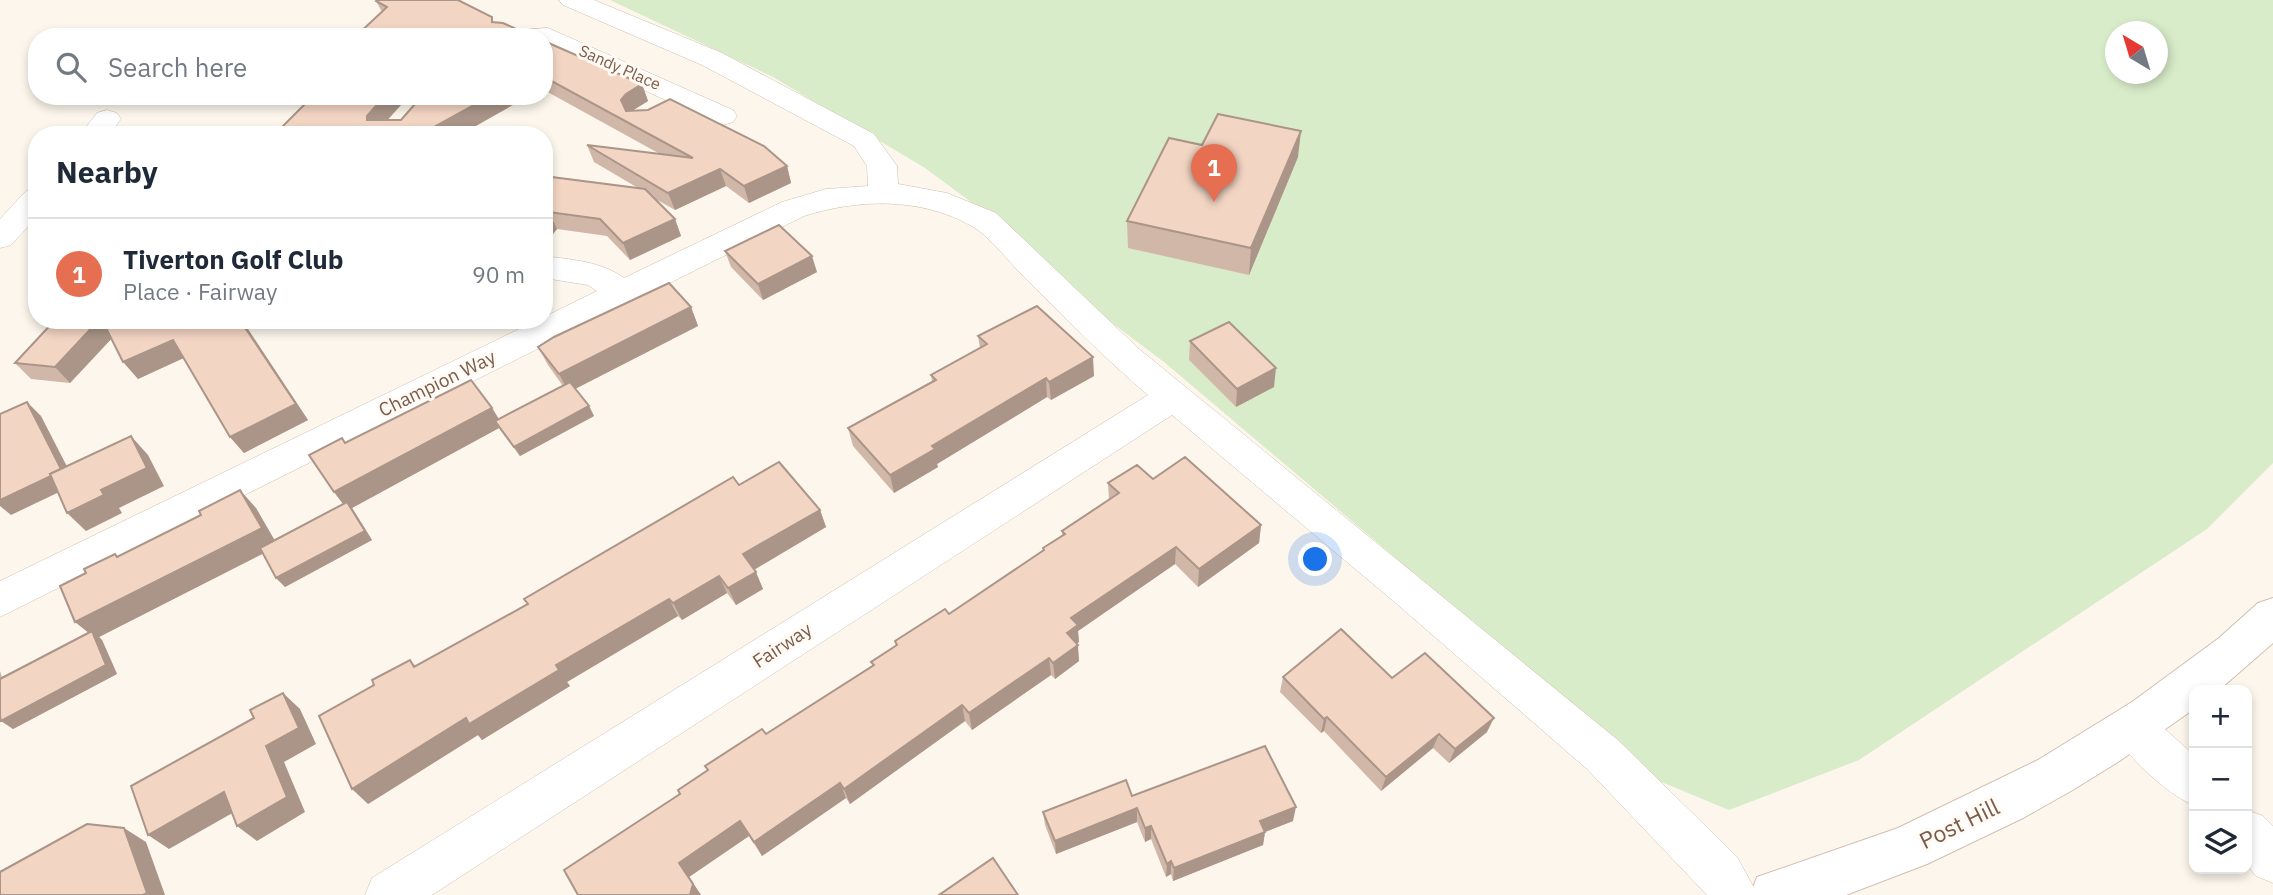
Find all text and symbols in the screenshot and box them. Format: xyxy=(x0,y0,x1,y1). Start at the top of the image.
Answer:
north arrow xyxy=(2105,21,2168,84)
search box xyxy=(28,28,553,105)
street label: Sandy Place xyxy=(576,40,664,94)
icon: search xyxy=(52,48,90,86)
text: Search here xyxy=(108,50,247,84)
pin: 1 xyxy=(1191,144,1237,202)
text: Nearby xyxy=(56,152,158,191)
text: Tiverton Golf Club xyxy=(123,242,344,276)
text: 1 xyxy=(72,259,86,289)
text: 90 m xyxy=(472,259,525,289)
text: Place · Fairway xyxy=(123,276,278,306)
street label: Champion Way xyxy=(375,344,500,422)
your location xyxy=(1298,542,1332,576)
street label: Fairway xyxy=(748,617,817,673)
map controls xyxy=(2189,685,2252,874)
button: + xyxy=(2189,685,2252,748)
button: − xyxy=(2189,748,2252,811)
street label: Post Hill xyxy=(1914,791,2004,855)
button: layers xyxy=(2189,811,2252,874)

